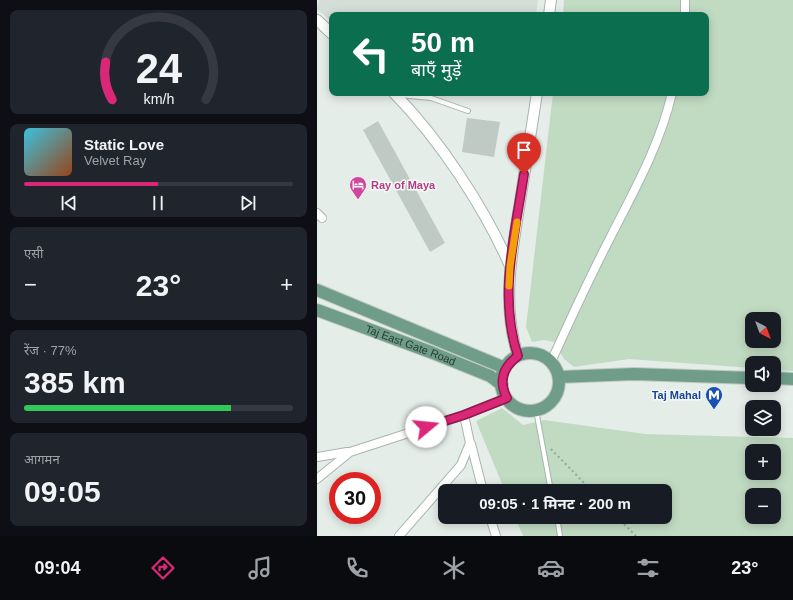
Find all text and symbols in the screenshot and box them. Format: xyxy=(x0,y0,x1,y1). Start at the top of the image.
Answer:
text: 50 m xyxy=(411,27,475,58)
icon: left xyxy=(345,28,397,80)
text: 24 xyxy=(135,45,182,92)
text: बाएँ मुड़ें xyxy=(411,60,461,80)
text: km/h xyxy=(143,91,174,107)
pin xyxy=(507,133,541,174)
text: Static Love xyxy=(84,136,164,153)
icon: arrive xyxy=(513,139,535,161)
text: Velvet Ray xyxy=(84,153,146,168)
hotel icon: Ray of Maya xyxy=(348,175,368,200)
place label: Ray of Maya xyxy=(371,179,436,191)
icon: previous xyxy=(58,192,80,214)
icon: pause xyxy=(147,192,169,214)
icon: next xyxy=(237,192,259,214)
text: एसी xyxy=(24,246,43,261)
text: 23° xyxy=(136,269,181,302)
text: − xyxy=(24,272,37,297)
text: + xyxy=(280,272,293,297)
north arrow xyxy=(745,312,781,348)
map controls xyxy=(745,312,781,524)
street label: Taj East Gate Road xyxy=(364,323,458,368)
text: रेंज · 77% xyxy=(24,343,77,358)
button: sound xyxy=(745,356,781,392)
text: 385 km xyxy=(24,366,126,399)
metro station icon: Taj Mahal xyxy=(704,385,724,410)
place label: Taj Mahal xyxy=(652,389,701,401)
button: layers xyxy=(745,400,781,436)
position arrow xyxy=(405,406,447,448)
button: + xyxy=(745,444,781,480)
text: आगमन xyxy=(24,452,60,467)
speed limit sign: 30 xyxy=(329,472,381,524)
text: 09:05 xyxy=(24,475,101,508)
button: − xyxy=(745,488,781,524)
text: 09:05 · 1 मिनट · 200 m xyxy=(479,495,631,512)
icon: directions xyxy=(149,554,177,582)
icon: music xyxy=(246,554,274,582)
icon: phone xyxy=(343,554,371,582)
icon: climate xyxy=(440,554,468,582)
icon: car xyxy=(537,554,565,582)
icon: filters xyxy=(634,554,662,582)
text: 09:04 xyxy=(34,558,81,578)
text: 23° xyxy=(731,558,758,578)

